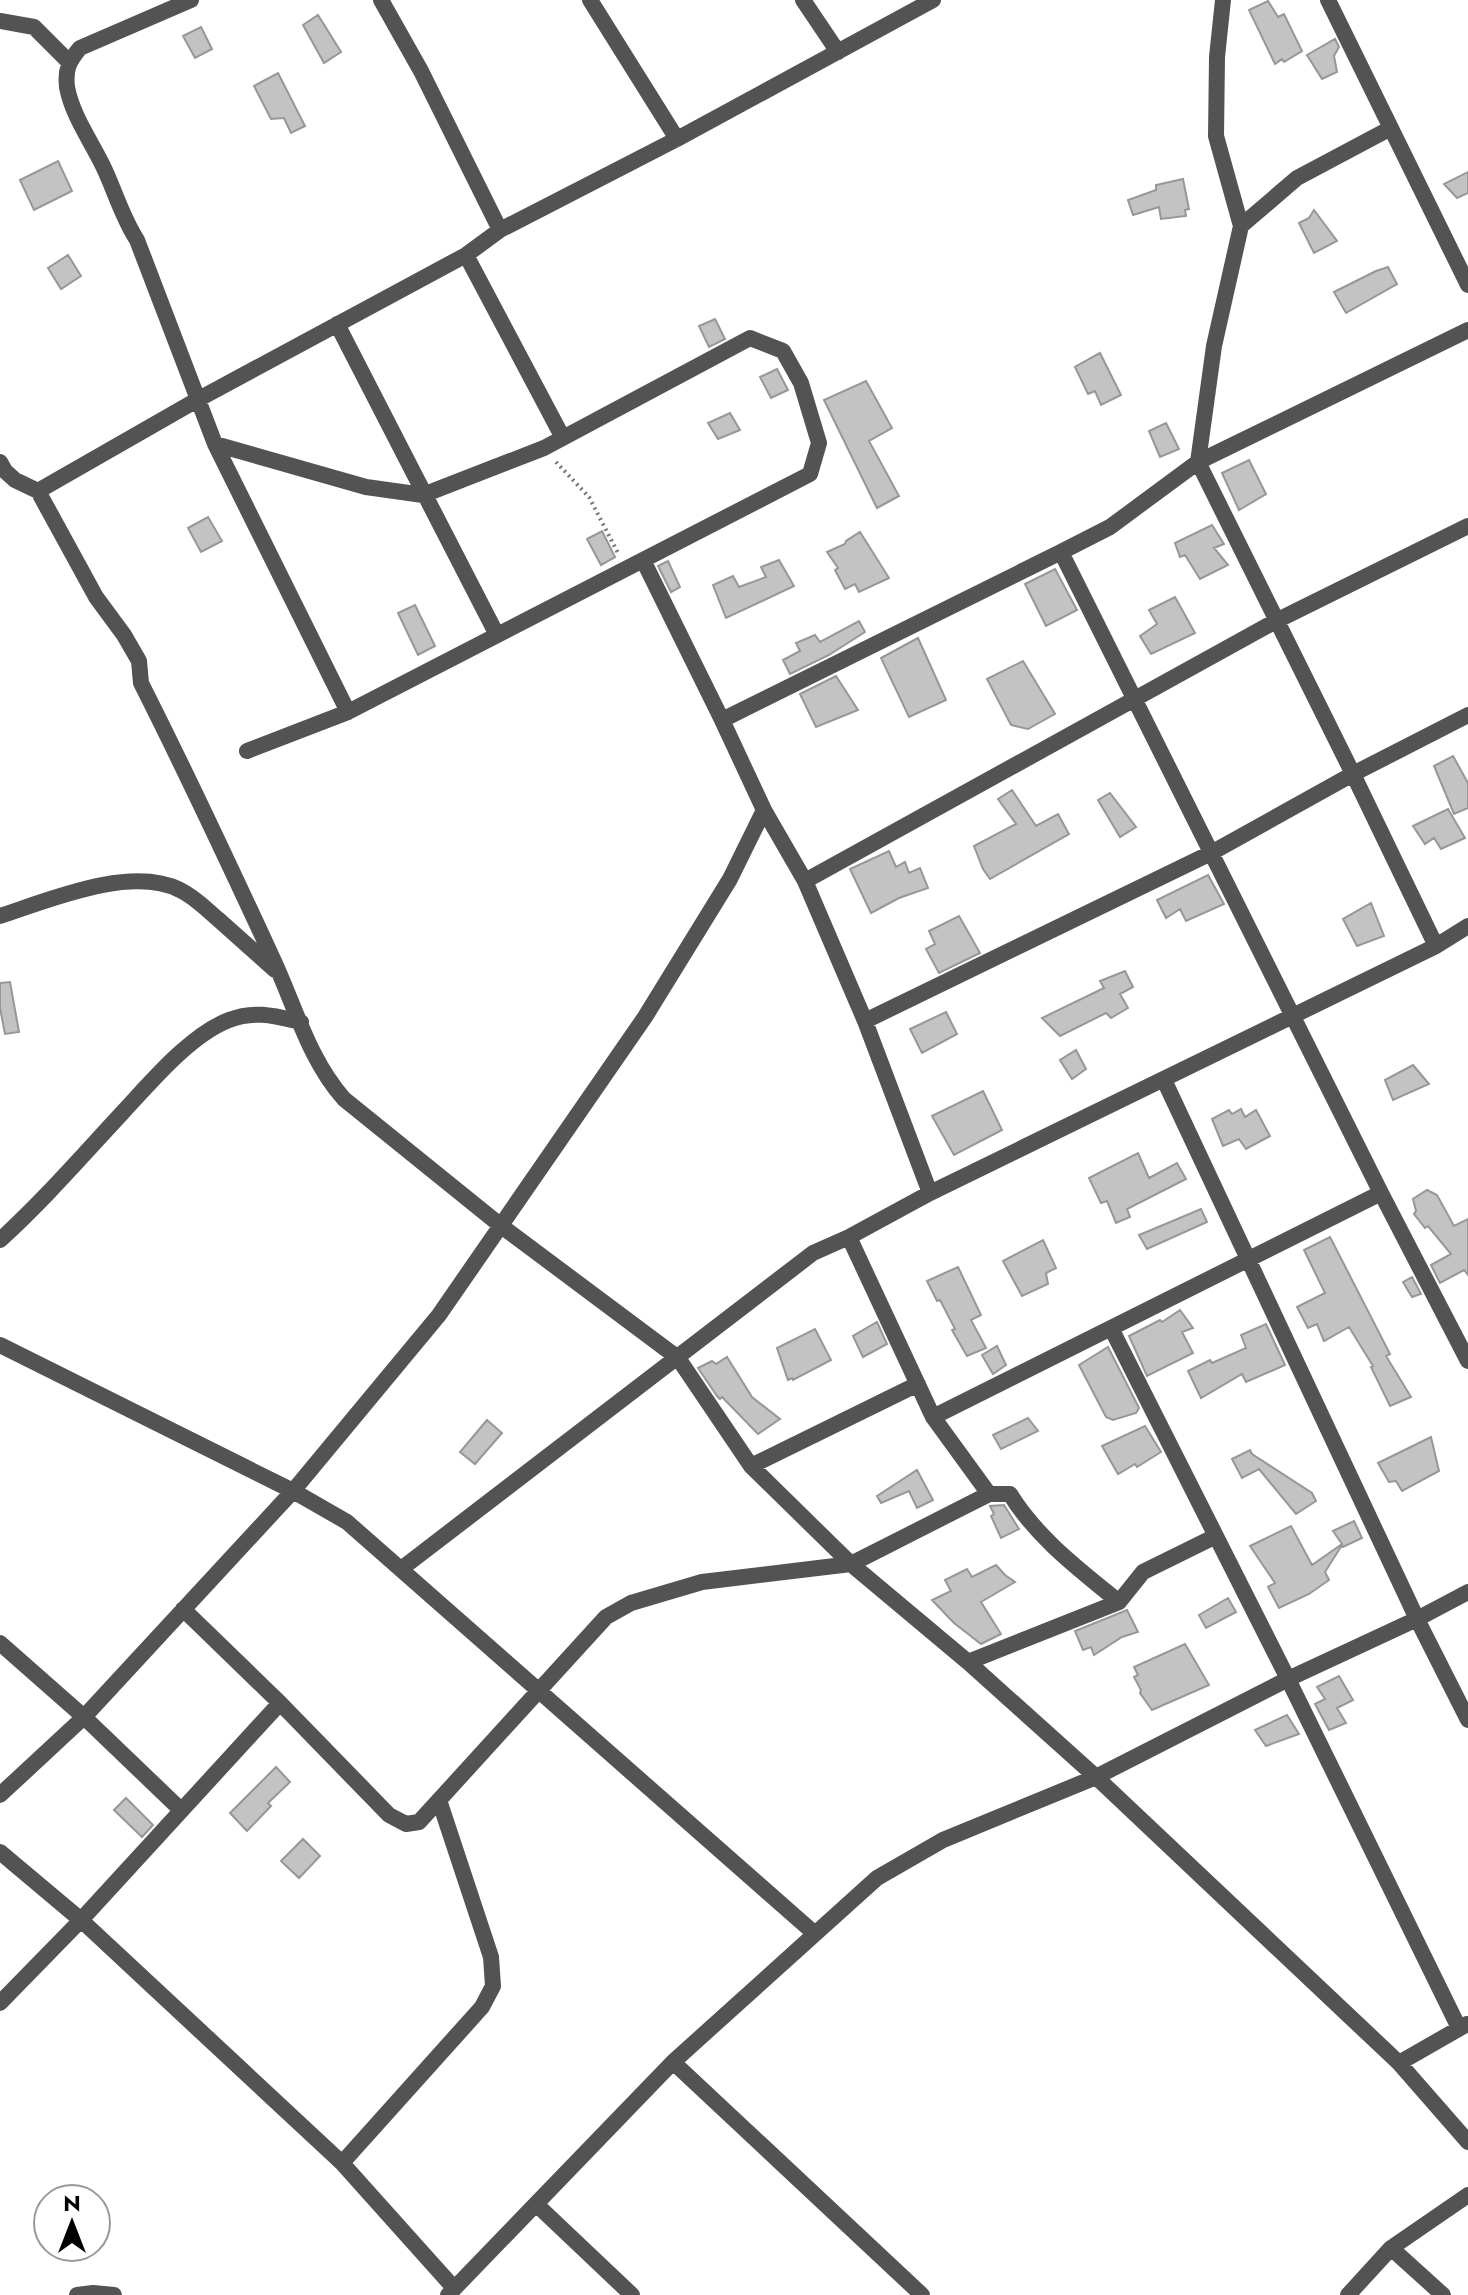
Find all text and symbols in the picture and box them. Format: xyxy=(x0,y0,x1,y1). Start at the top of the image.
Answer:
north arrow xyxy=(32,2183,112,2263)
text: N xyxy=(63,2187,81,2219)

